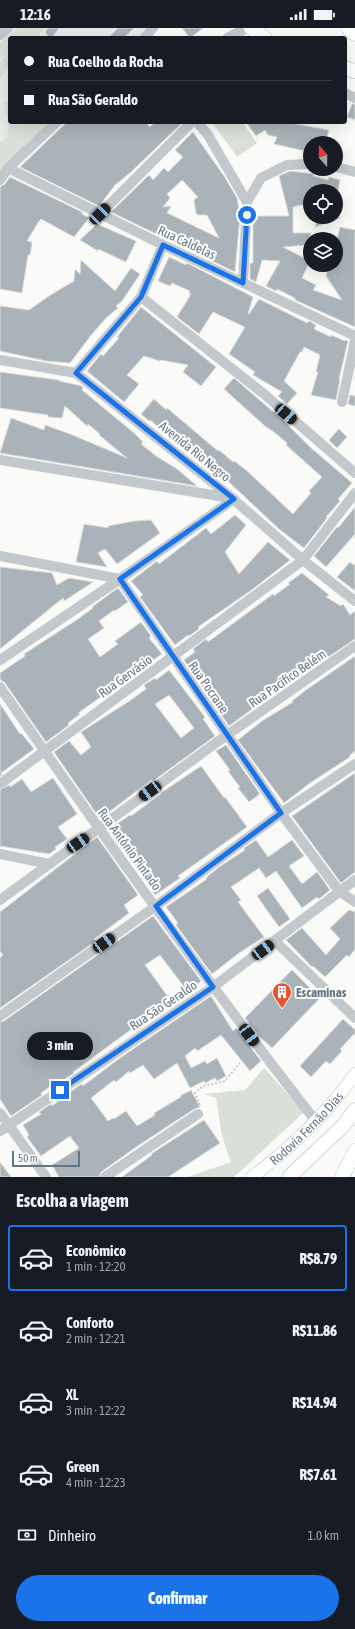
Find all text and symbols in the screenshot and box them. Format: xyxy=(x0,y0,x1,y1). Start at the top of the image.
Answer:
text: 12:16 xyxy=(20,6,51,23)
text: Rua Coelho da Rocha xyxy=(48,53,163,70)
text: Rua São Geraldo xyxy=(48,91,138,108)
north arrow xyxy=(303,136,343,176)
map controls xyxy=(303,136,343,272)
button: locate xyxy=(303,184,343,224)
car xyxy=(87,201,113,227)
route start xyxy=(238,206,256,224)
street label: Rua Caldelas xyxy=(156,223,218,263)
button: layers xyxy=(303,232,343,272)
car xyxy=(273,402,299,426)
street label: Avenida Rio Negro xyxy=(156,418,233,485)
street label: Rua Pacífico Belém xyxy=(246,646,329,711)
street label: Rua Gervásio xyxy=(96,652,155,701)
street label: Rua Pocrane xyxy=(185,659,232,716)
car xyxy=(137,779,163,803)
street label: Rua Antônio Pintado xyxy=(95,805,164,893)
car xyxy=(65,831,91,855)
car xyxy=(91,931,117,955)
car xyxy=(250,938,276,962)
street label: Rua São Geraldo xyxy=(127,977,200,1033)
building icon: Escaminas xyxy=(271,981,293,1009)
place label: Escaminas xyxy=(296,985,347,1000)
car xyxy=(237,1022,261,1048)
callout: 3 min xyxy=(27,1032,93,1060)
text: 3 min xyxy=(47,1038,73,1053)
route end xyxy=(51,1081,69,1099)
street label: Rodovia Fernão Dias xyxy=(267,1089,346,1168)
scale bar xyxy=(12,1149,80,1168)
text: 50 m xyxy=(18,1152,38,1164)
text: Escolha a viagem xyxy=(16,1190,129,1211)
icon: car xyxy=(18,1240,54,1276)
text: Econômico xyxy=(66,1242,126,1259)
text: R$8.79 xyxy=(299,1250,337,1267)
text: 1 min · 12:20 xyxy=(66,1259,126,1274)
icon: car xyxy=(18,1312,54,1348)
text: Conforto xyxy=(66,1314,114,1331)
text: R$11.86 xyxy=(292,1322,337,1339)
text: 2 min · 12:21 xyxy=(66,1331,126,1346)
icon: car xyxy=(18,1384,54,1420)
text: XL xyxy=(66,1386,79,1403)
text: R$14.94 xyxy=(292,1394,337,1411)
text: 3 min · 12:22 xyxy=(66,1403,126,1418)
icon: car xyxy=(18,1456,54,1492)
text: Green xyxy=(66,1458,99,1475)
text: R$7.61 xyxy=(299,1466,337,1483)
text: 4 min · 12:23 xyxy=(66,1475,126,1490)
icon: cash xyxy=(16,1524,38,1546)
text: Dinheiro xyxy=(48,1527,96,1544)
text: 1.0 km xyxy=(308,1528,339,1543)
button: Confirmar xyxy=(16,1575,339,1621)

